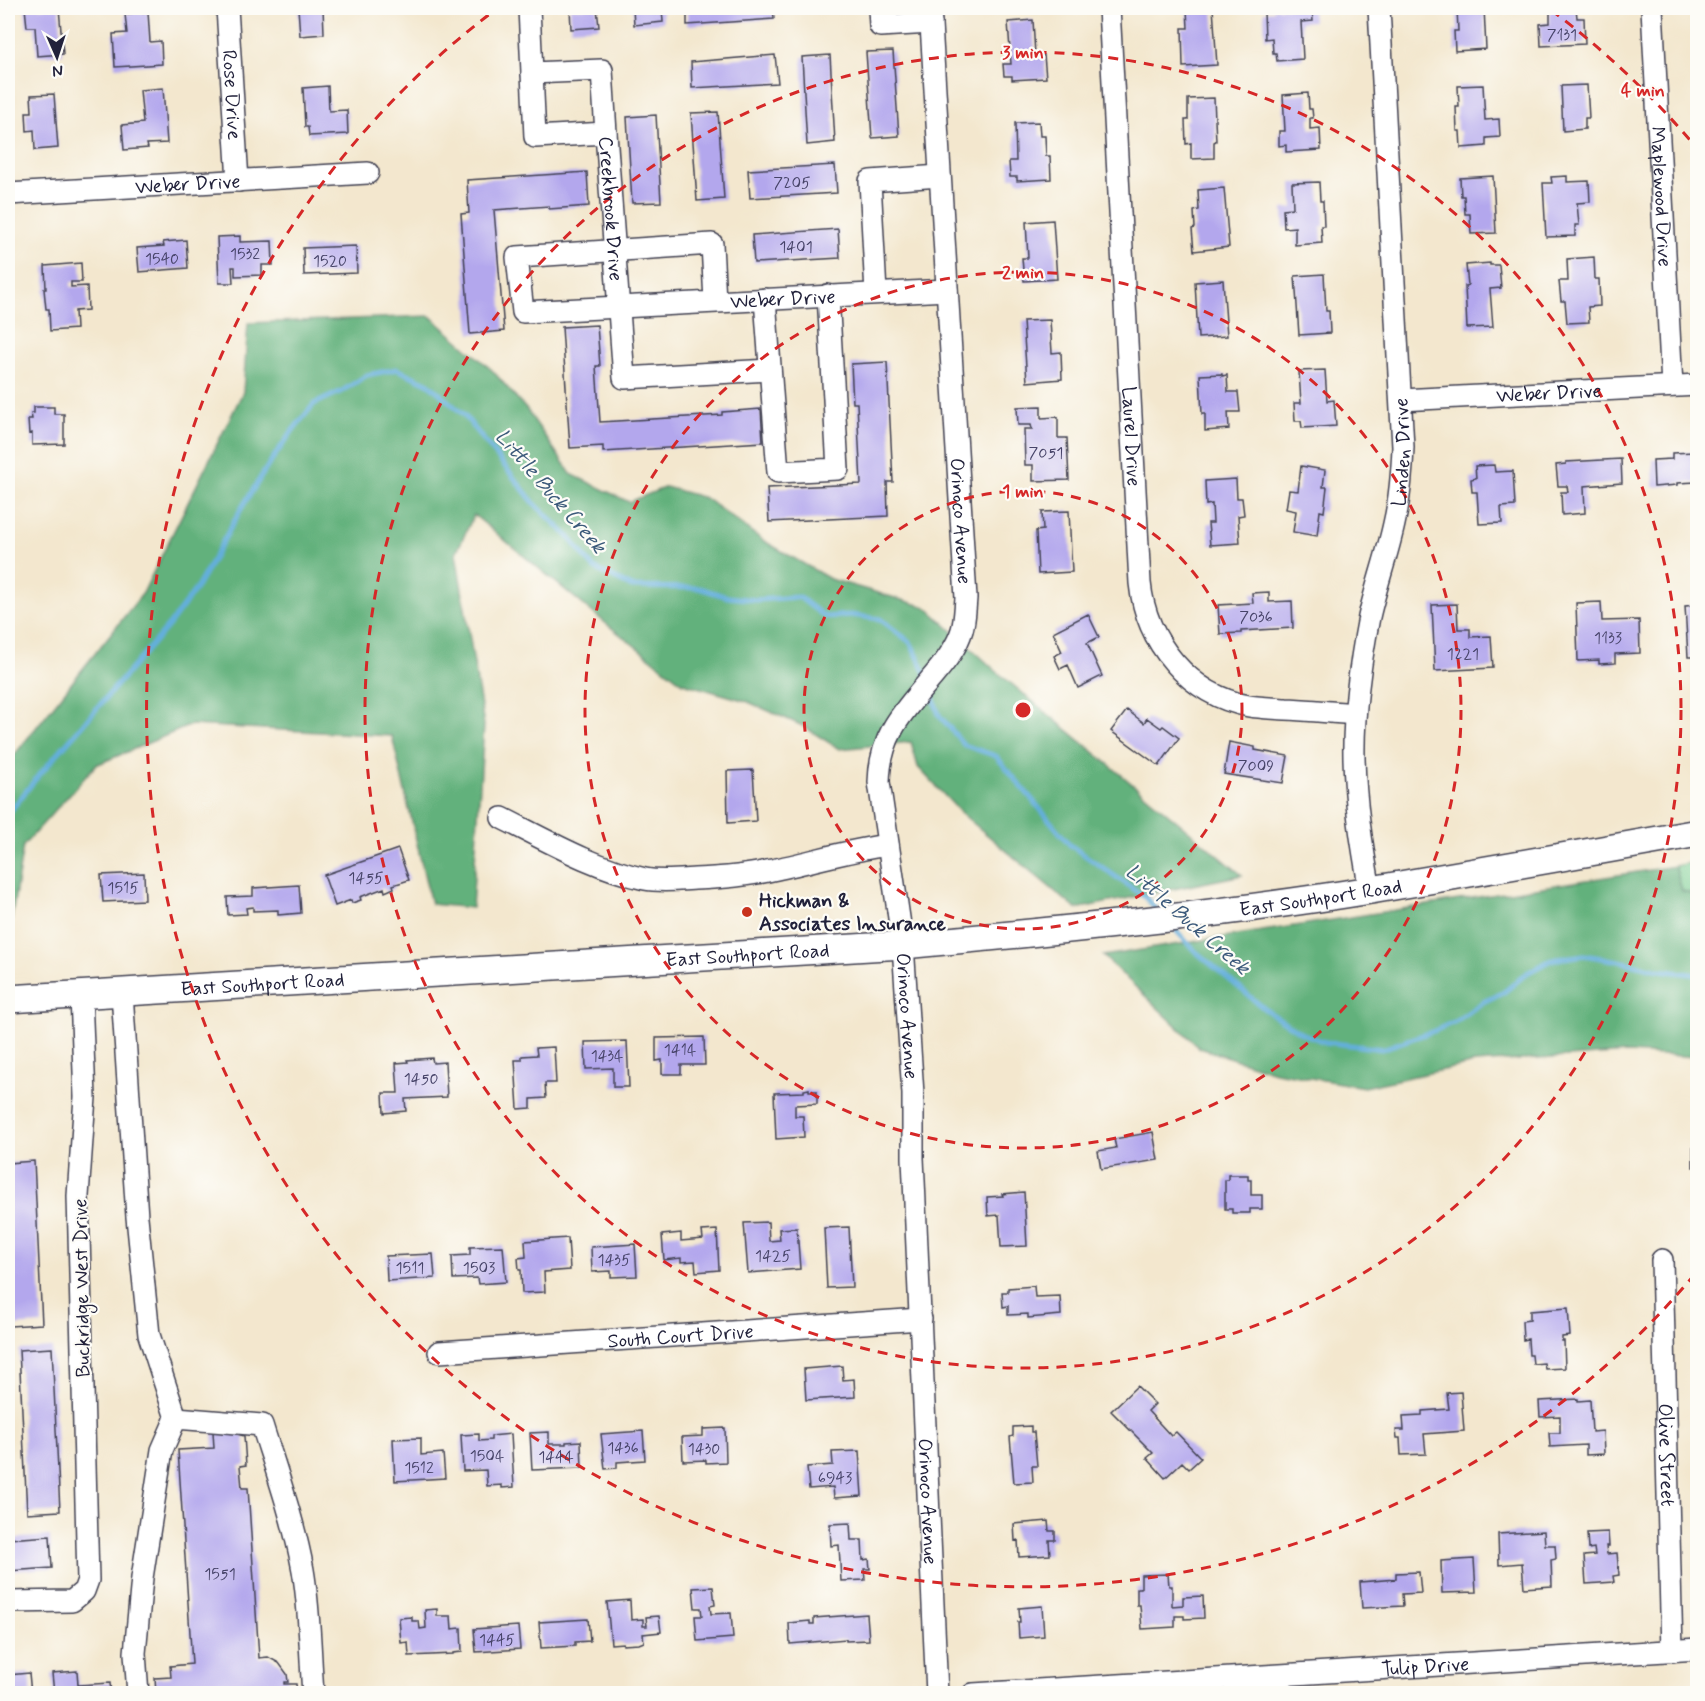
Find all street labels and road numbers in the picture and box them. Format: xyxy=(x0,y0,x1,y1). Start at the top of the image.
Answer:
street label: Rose Drive xyxy=(215,49,247,141)
street label: Maplewood Drive xyxy=(1643,126,1678,268)
street label: Creekbrook Drive xyxy=(591,135,629,282)
street label: Weber Drive xyxy=(134,168,241,202)
street label: Weber Drive xyxy=(729,284,836,316)
street label: Weber Drive xyxy=(1496,378,1602,410)
street label: Laurel Drive xyxy=(1114,386,1147,487)
street label: Linden Drive xyxy=(1386,397,1418,508)
street label: Orinoco Avenue xyxy=(942,457,977,585)
street label: East Southport Road xyxy=(1238,873,1404,924)
street label: East Southport Road xyxy=(665,937,830,974)
street label: Orinoco Avenue xyxy=(889,952,924,1080)
street label: East Southport Road xyxy=(180,967,345,1004)
street label: Buckridge West Drive xyxy=(67,1198,99,1378)
street label: South Court Drive xyxy=(607,1318,754,1355)
street label: Olive Street xyxy=(1651,1403,1680,1507)
street label: Orinoco Avenue xyxy=(911,1438,943,1565)
street label: Tulip Drive xyxy=(1380,1651,1470,1684)

